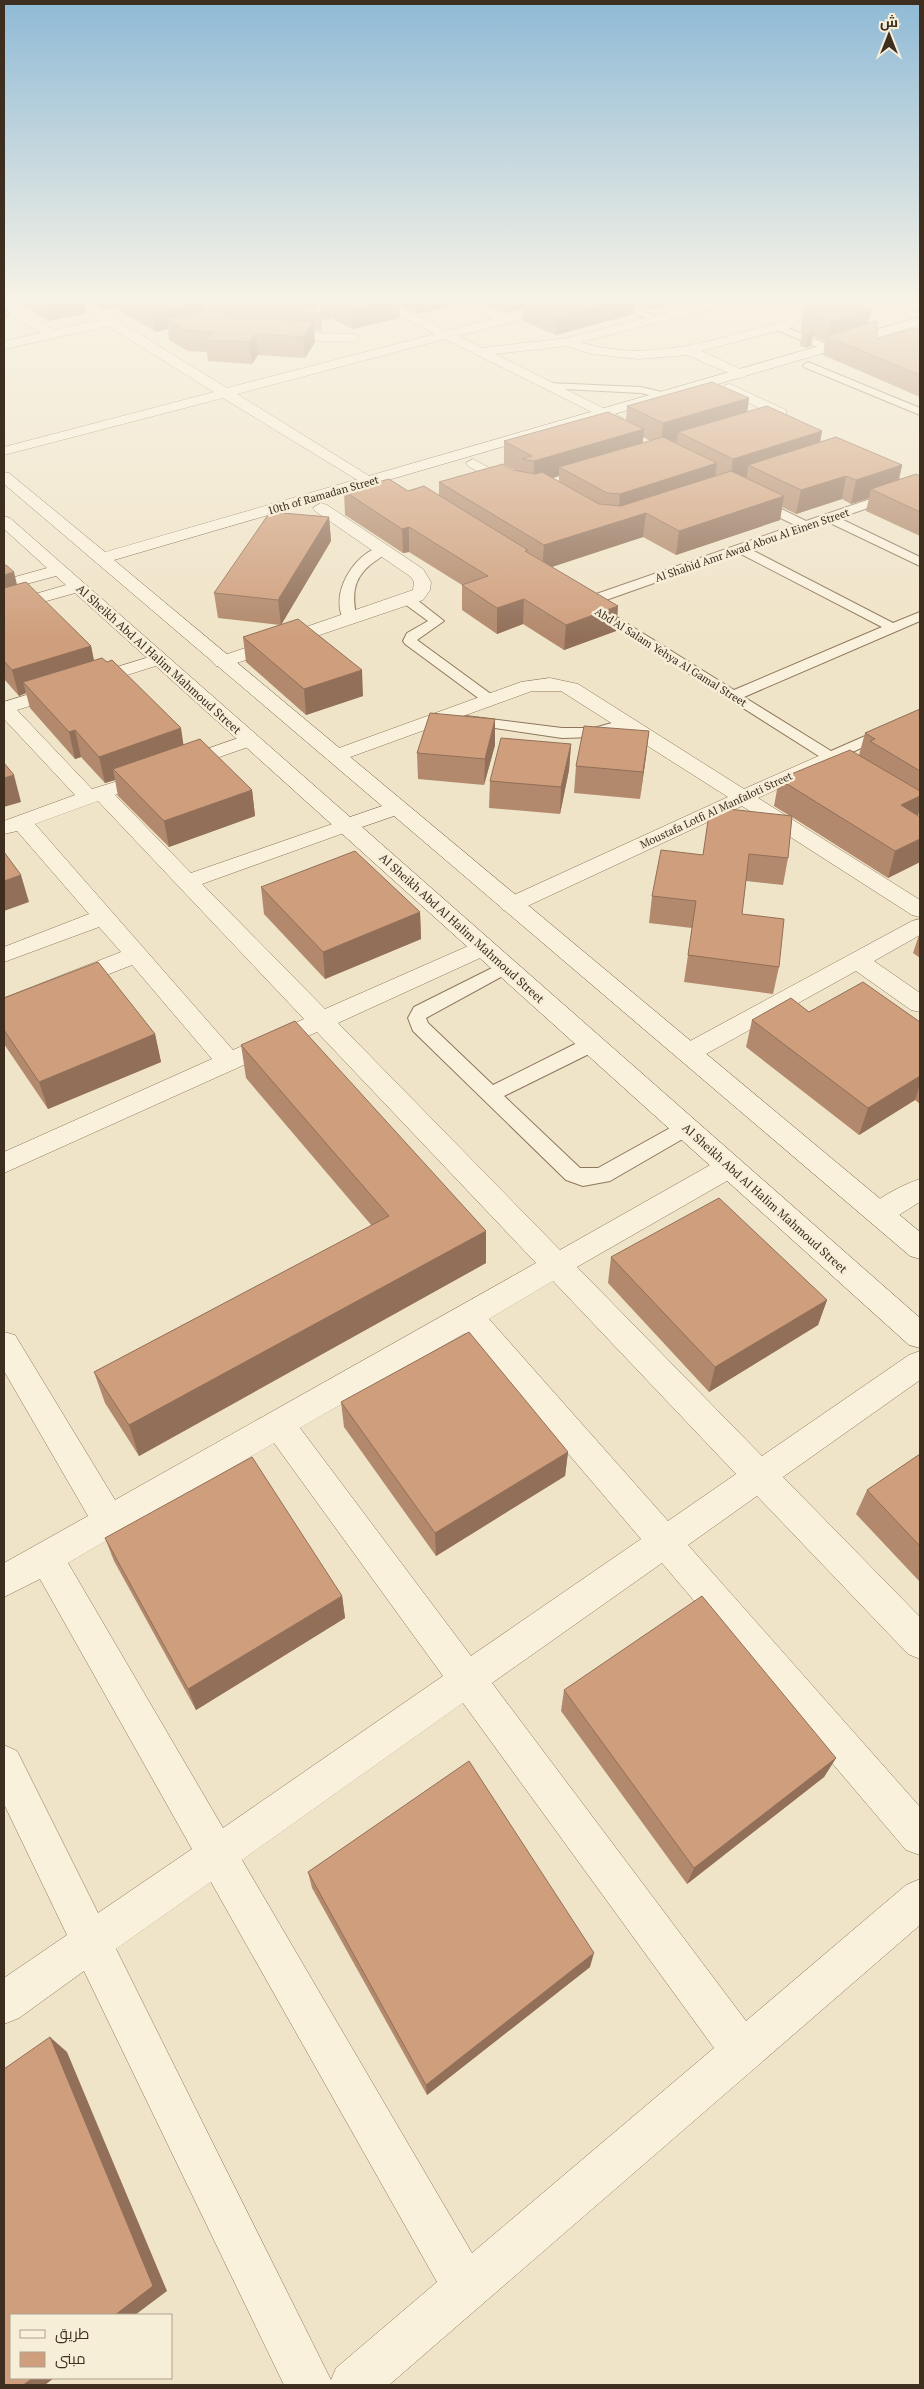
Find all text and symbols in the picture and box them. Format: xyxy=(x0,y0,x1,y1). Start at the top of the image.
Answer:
north arrow xyxy=(864,10,914,60)
text: ش xyxy=(880,12,898,31)
street label: 10th of Ramadan Street xyxy=(266,472,380,518)
street label: Al Shahid Amr Awad Abou Al Einen Street xyxy=(653,505,851,585)
street label: Al Sheikh Abd Al Halim Mahmoud Street xyxy=(73,581,245,737)
street label: Abd Al Salam Yehya Al Gamal Street xyxy=(592,604,750,710)
street label: Moustafa Lotfi Al Manfaloti Street xyxy=(638,768,794,852)
street label: Al Sheikh Abd Al Halim Mahmoud Street xyxy=(376,850,548,1006)
street label: Al Sheikh Abd Al Halim Mahmoud Street xyxy=(679,1120,851,1276)
legend xyxy=(10,2314,172,2379)
text: طريق xyxy=(55,2323,89,2344)
text: مبنى xyxy=(55,2348,86,2369)

